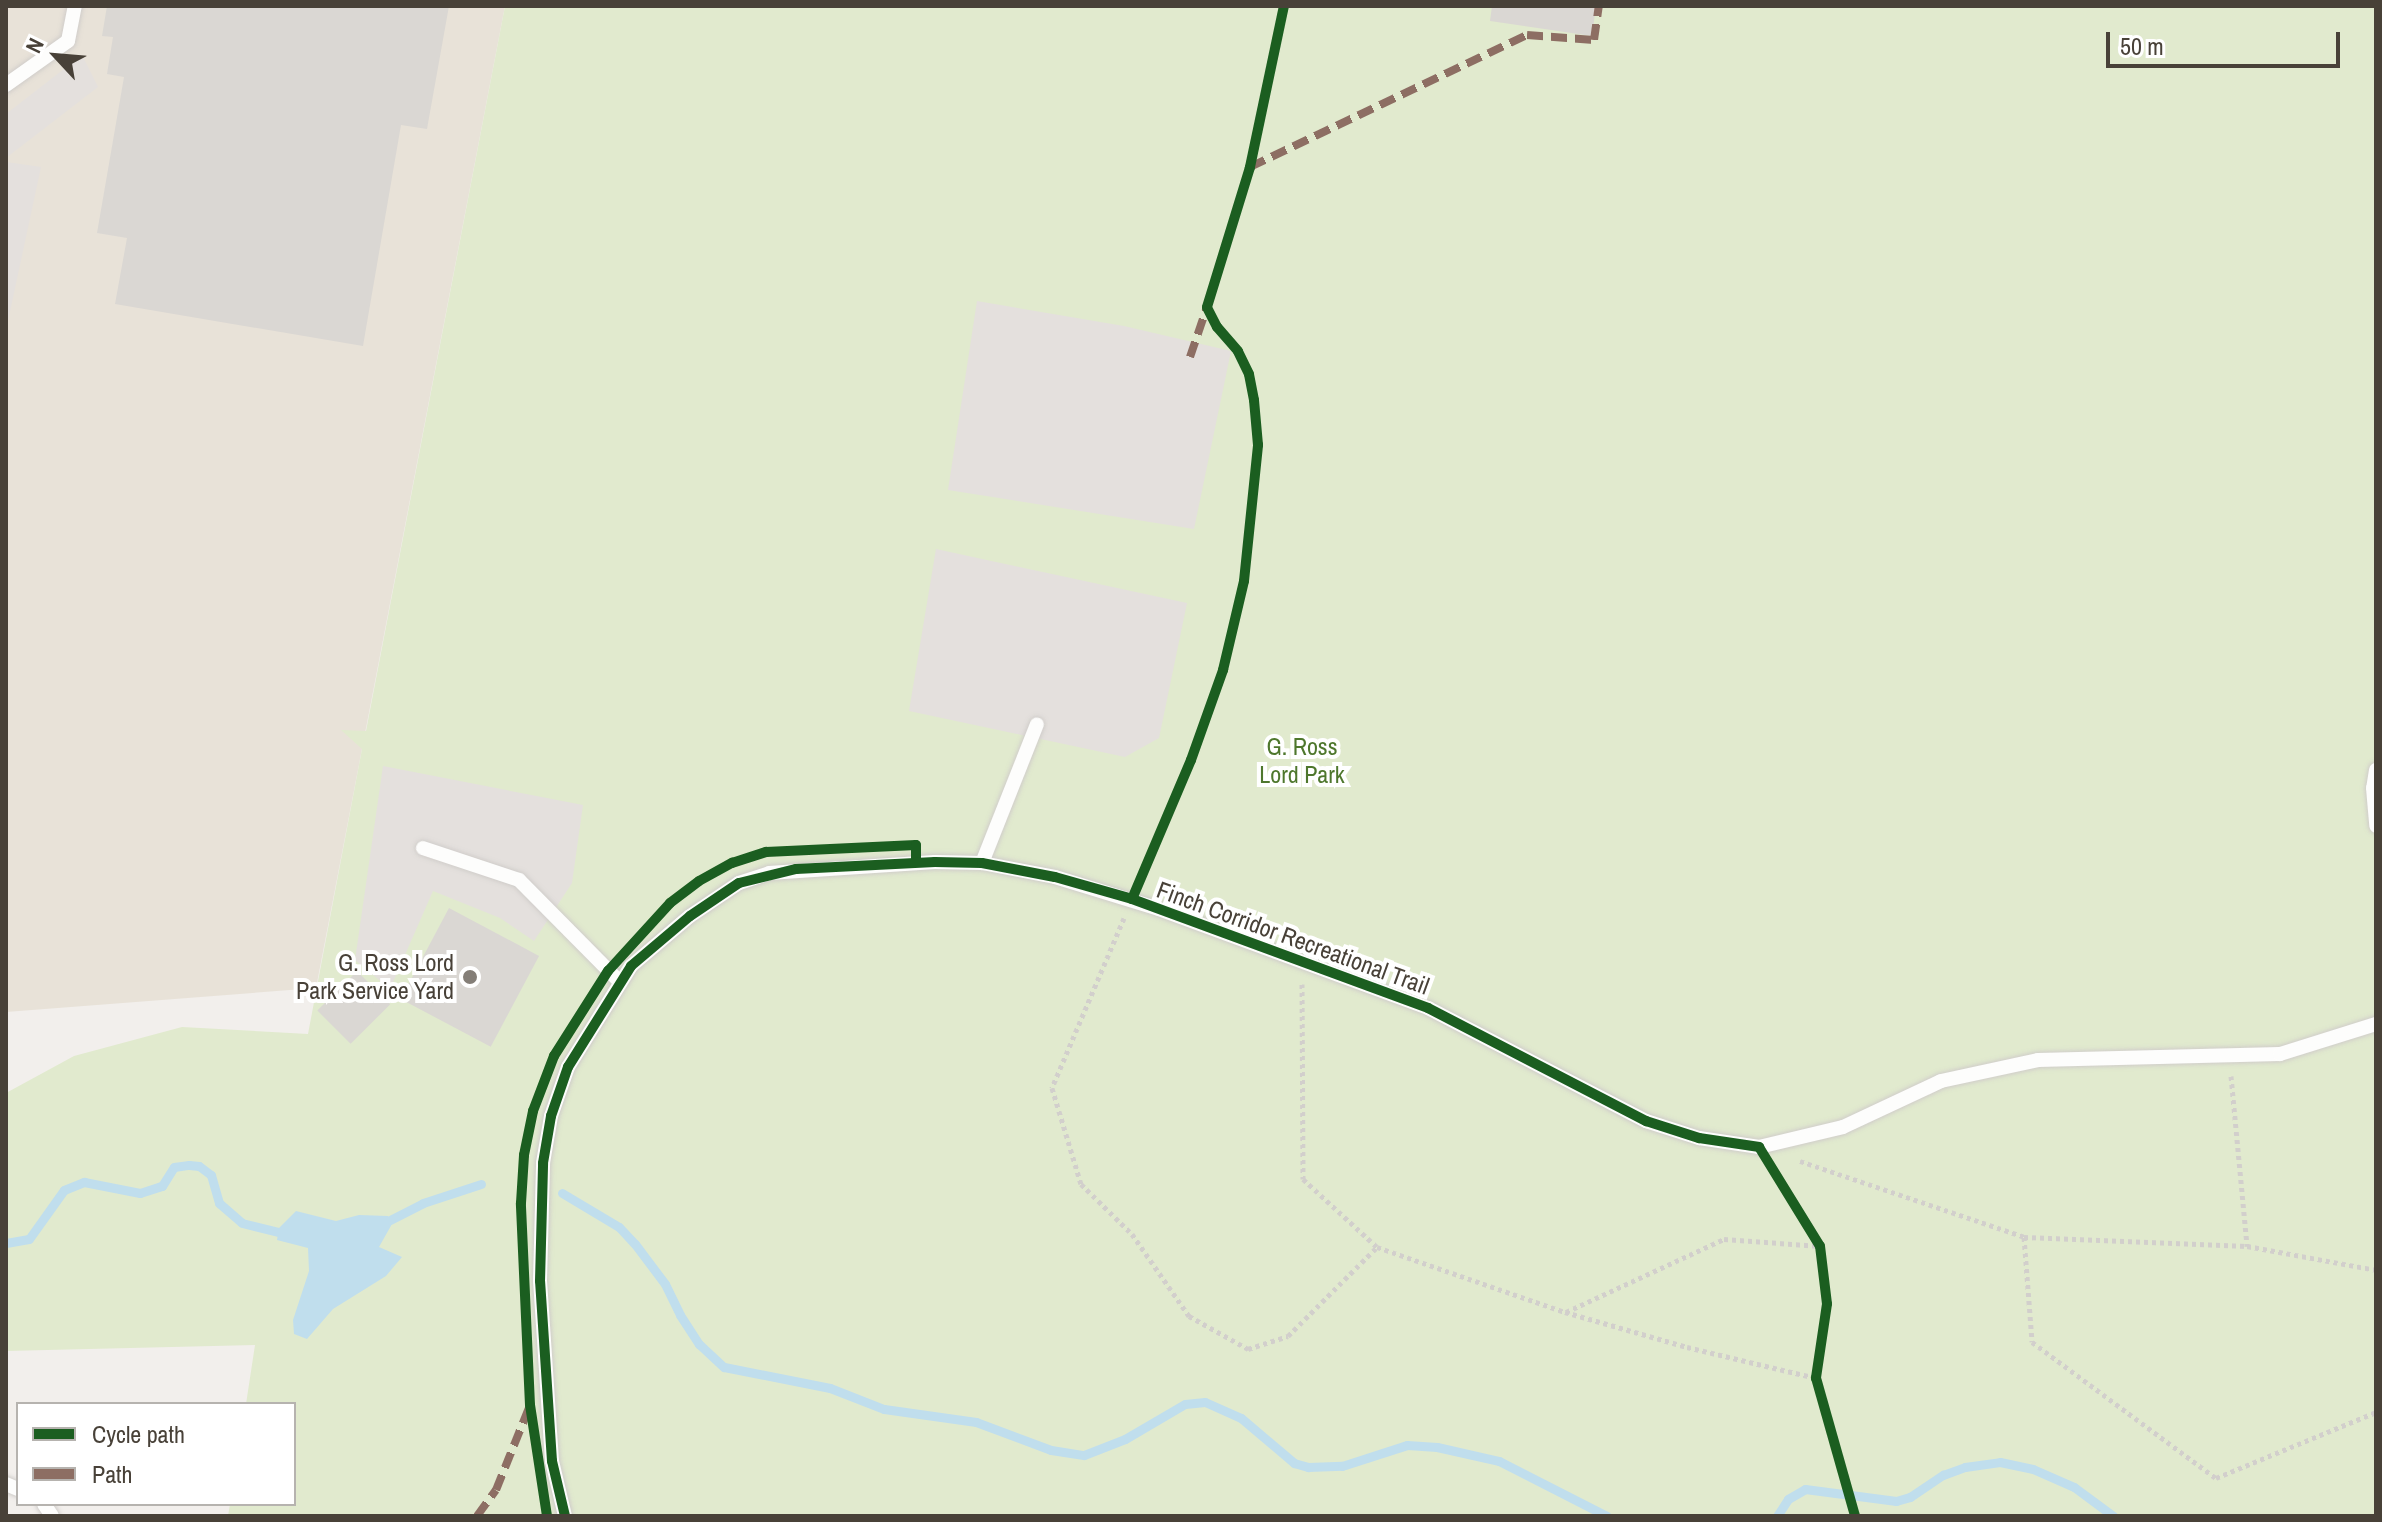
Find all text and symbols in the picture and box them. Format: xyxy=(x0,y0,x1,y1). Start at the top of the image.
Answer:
north arrow xyxy=(16,16,96,96)
scale bar xyxy=(2110,16,2344,66)
text: 50 m xyxy=(2120,30,2164,62)
text: N xyxy=(18,33,51,58)
park label: G. Ross Lord Park xyxy=(1259,733,1345,789)
street label: Finch Corridor Recreational Trail xyxy=(1153,875,1433,1001)
place label: G. Ross Lord Park Service Yard xyxy=(296,949,454,1005)
marker: G. Ross Lord Park Service Yard xyxy=(461,968,479,986)
legend xyxy=(16,1402,296,1506)
text: Cycle path xyxy=(92,1418,185,1450)
text: Path xyxy=(92,1458,133,1490)

